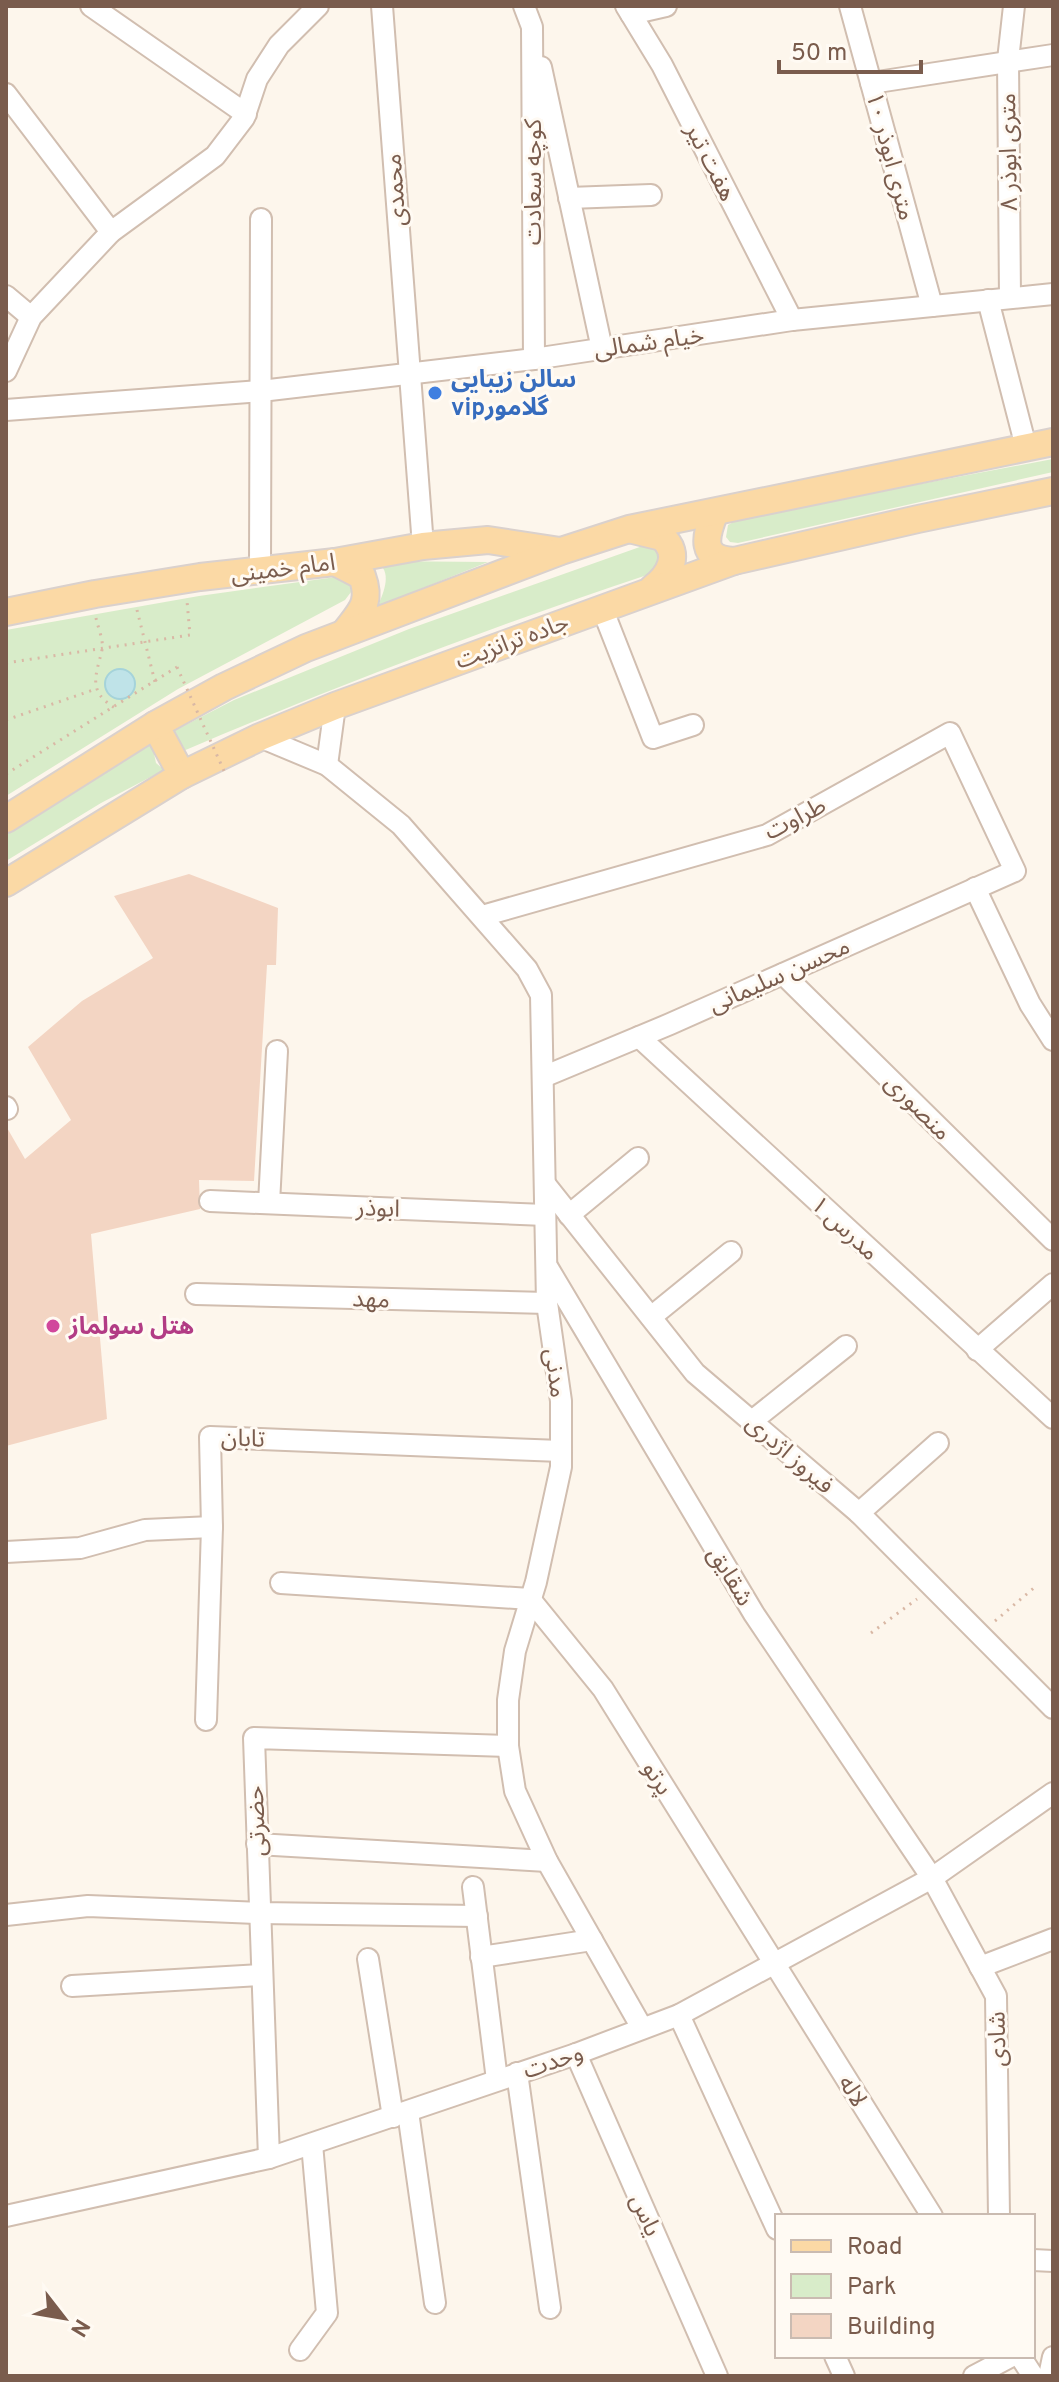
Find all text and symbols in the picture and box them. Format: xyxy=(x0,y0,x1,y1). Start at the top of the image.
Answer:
scale bar xyxy=(779,24,921,74)
text: 50 m xyxy=(791,39,847,69)
street label: ۱۰ متری ابوذر xyxy=(858,89,921,224)
street label: ۸ متری ابوذر xyxy=(994,93,1026,211)
street label: کوچه سعادت xyxy=(520,118,550,245)
street label: هفت تير xyxy=(677,118,741,207)
street label: محمدی xyxy=(379,153,414,227)
street label: خیام شمالی xyxy=(592,321,706,368)
place label: سالن زیبایی vipگلامور xyxy=(451,366,576,424)
marker: سالن زیبایی vipگلامور xyxy=(426,384,444,402)
street label: امام خمینی xyxy=(229,549,338,592)
street label: جاده ترانزیت xyxy=(452,609,573,677)
street label: طراوت xyxy=(760,792,832,848)
street label: محسن سلیمانی xyxy=(705,932,855,1021)
street label: منصوری xyxy=(877,1069,956,1148)
street label: مدرس ۱ xyxy=(803,1191,884,1268)
street label: ابوذر xyxy=(355,1194,400,1226)
street label: مهد xyxy=(352,1285,390,1317)
place label: هتل سولماز xyxy=(68,1313,194,1343)
marker: هتل سولماز xyxy=(44,1317,62,1335)
street label: مدنی xyxy=(536,1347,572,1400)
street label: فیروز اژدری xyxy=(739,1409,839,1502)
street label: تابان xyxy=(220,1424,265,1456)
street label: شقایق xyxy=(700,1542,759,1612)
street label: پرتو xyxy=(634,1756,678,1802)
street label: حضرتی xyxy=(242,1785,274,1857)
street label: شادی xyxy=(984,2011,1014,2067)
street label: وحدت xyxy=(520,2039,588,2087)
street label: لاله xyxy=(830,2071,872,2114)
street label: یاس xyxy=(622,2190,667,2242)
legend xyxy=(775,2214,1035,2358)
text: Road xyxy=(847,2233,903,2263)
text: Park xyxy=(847,2273,897,2303)
north arrow xyxy=(24,2278,104,2358)
text: N xyxy=(63,2313,95,2341)
text: Building xyxy=(847,2313,936,2343)

